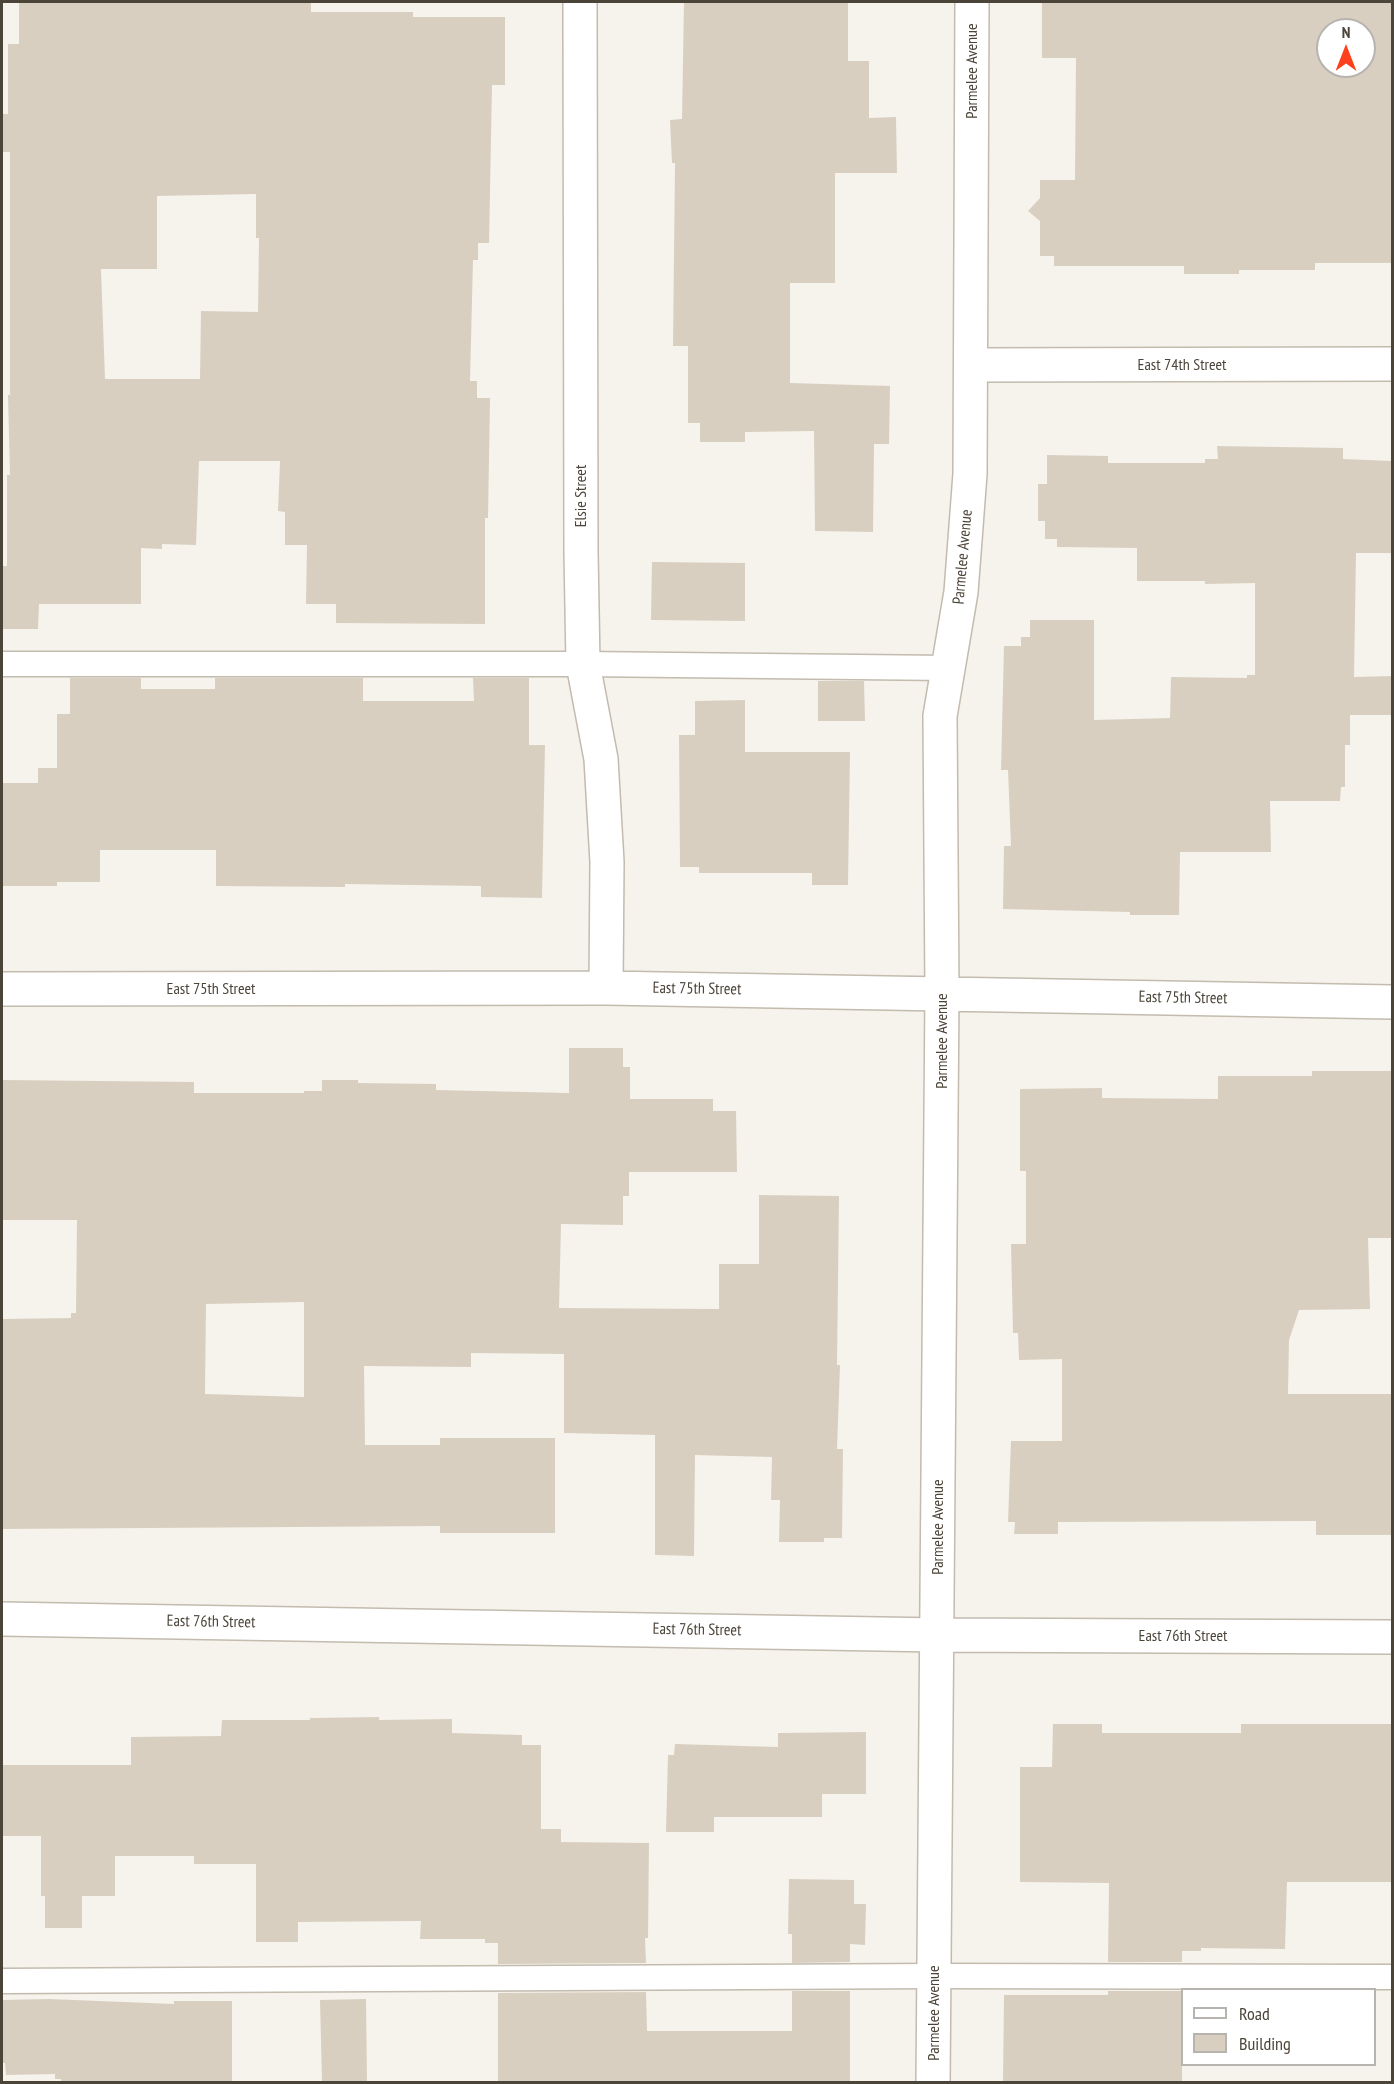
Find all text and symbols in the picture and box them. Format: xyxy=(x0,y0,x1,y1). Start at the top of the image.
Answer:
north arrow xyxy=(1316,18,1376,78)
text: N xyxy=(1342,22,1350,42)
street label: Parmelee Avenue xyxy=(962,23,982,119)
street label: East 74th Street xyxy=(1138,355,1226,375)
street label: Elsie Street xyxy=(571,465,591,527)
street label: Parmelee Avenue xyxy=(949,509,977,605)
street label: East 75th Street xyxy=(167,979,255,999)
street label: East 75th Street xyxy=(652,979,742,999)
street label: East 75th Street xyxy=(1138,988,1228,1008)
street label: Parmelee Avenue xyxy=(932,993,952,1089)
street label: Parmelee Avenue xyxy=(928,1479,948,1575)
street label: East 76th Street xyxy=(166,1612,256,1632)
street label: East 76th Street xyxy=(652,1620,742,1640)
street label: East 76th Street xyxy=(1139,1626,1227,1646)
street label: Parmelee Avenue xyxy=(924,1965,944,2061)
legend xyxy=(1181,1988,1376,2066)
text: Road xyxy=(1239,2002,1270,2025)
text: Building xyxy=(1239,2032,1291,2055)

